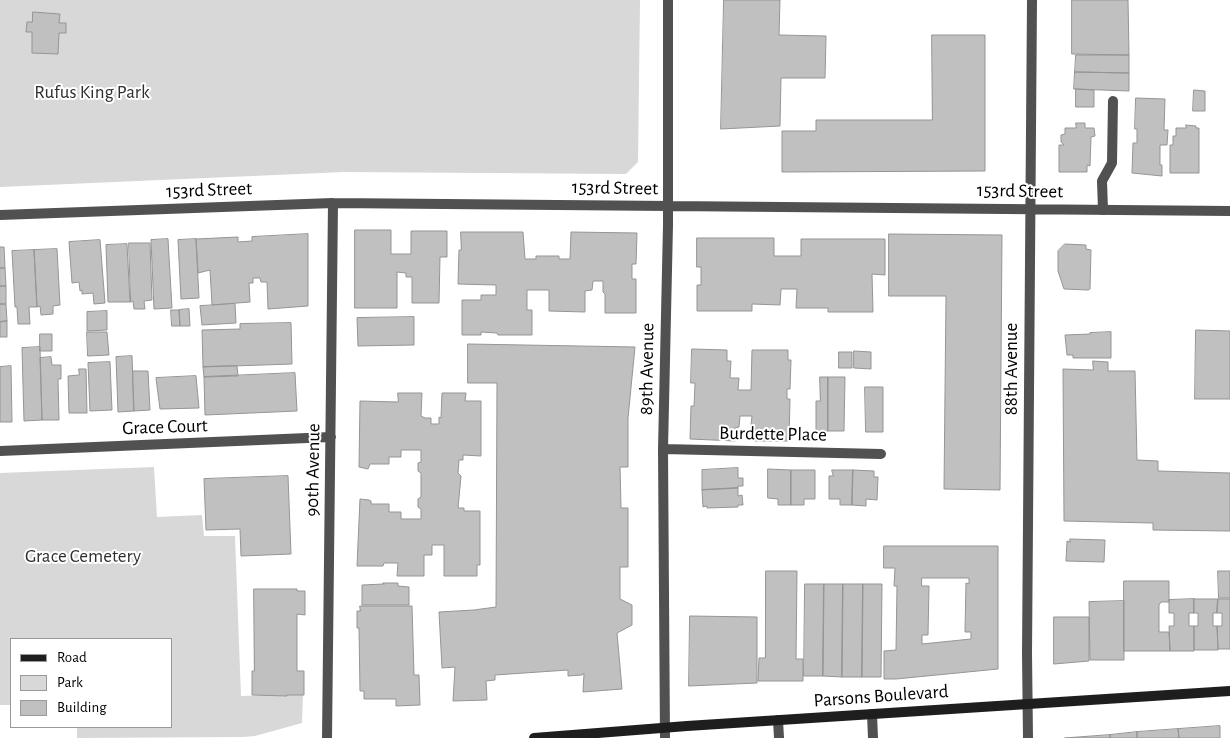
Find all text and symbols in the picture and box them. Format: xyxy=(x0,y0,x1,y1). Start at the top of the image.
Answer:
park label: Rufus King Park xyxy=(34,81,150,103)
street label: 153rd Street xyxy=(572,176,658,200)
street label: 153rd Street xyxy=(166,177,252,203)
street label: 153rd Street xyxy=(977,179,1063,203)
street label: 89th Avenue xyxy=(635,323,659,415)
street label: 88th Avenue xyxy=(1000,323,1022,415)
street label: Grace Court xyxy=(122,414,208,440)
street label: Burdette Place xyxy=(719,422,827,446)
street label: 90th Avenue xyxy=(301,423,325,517)
park label: Grace Cemetery xyxy=(25,545,141,567)
legend xyxy=(10,638,172,728)
text: Road xyxy=(57,650,87,665)
text: Park xyxy=(57,675,83,690)
street label: Parsons Boulevard xyxy=(813,680,949,712)
text: Building xyxy=(57,700,107,715)

